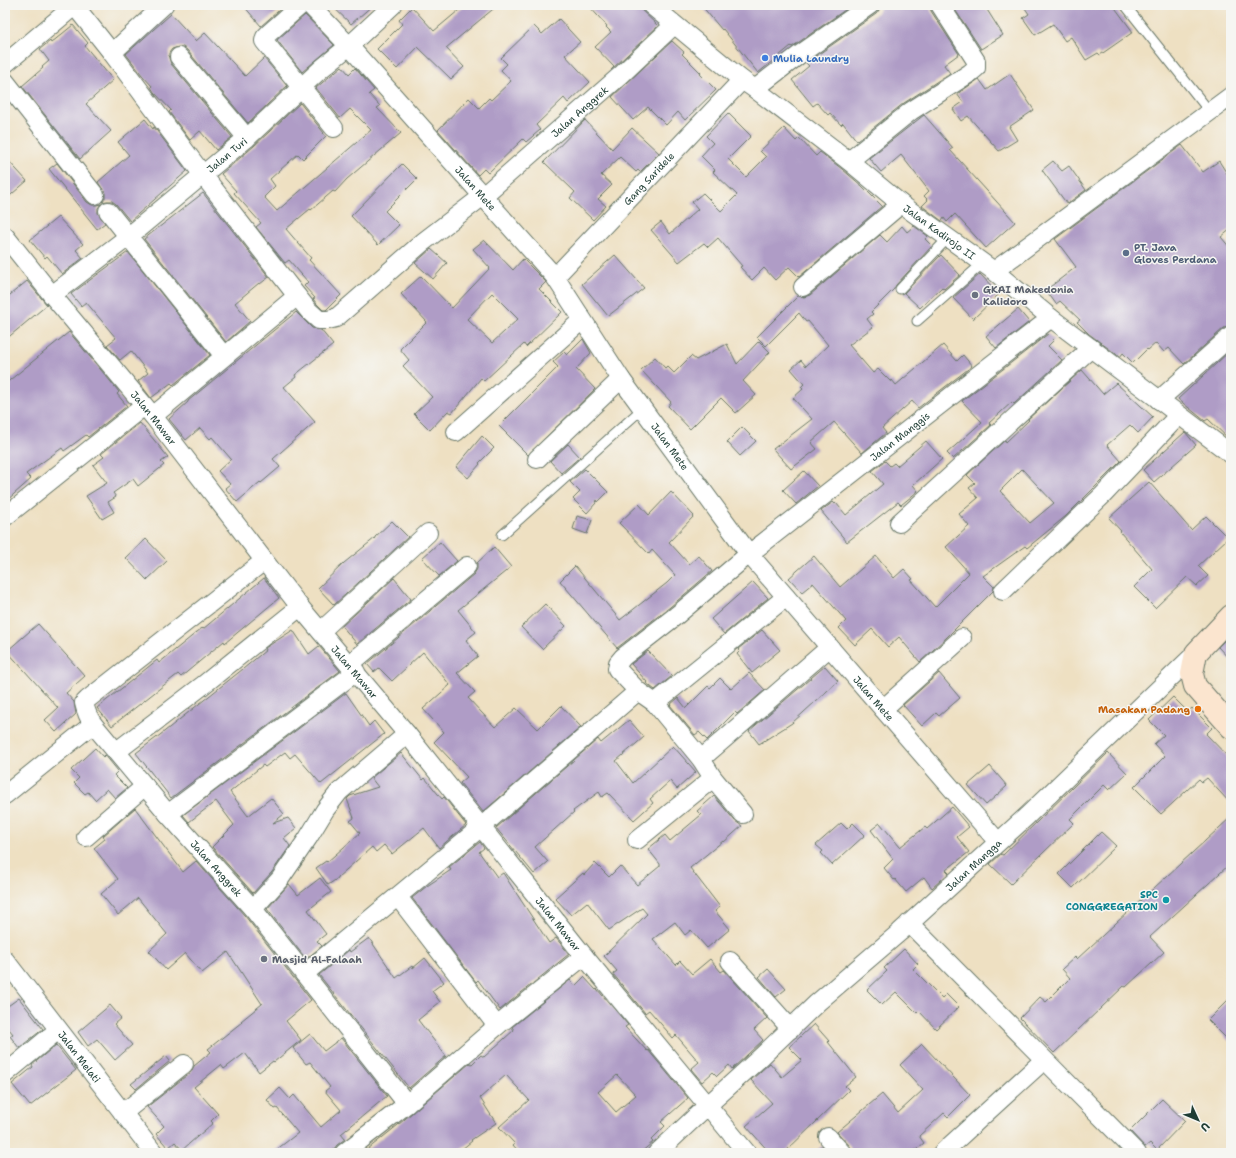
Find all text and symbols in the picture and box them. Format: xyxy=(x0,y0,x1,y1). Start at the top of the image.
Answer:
place label: Mulia Laundry xyxy=(773,52,849,65)
marker: Mulia Laundry xyxy=(760,53,770,63)
street label: Jalan Anggrek xyxy=(549,83,611,140)
street label: Jalan Turi xyxy=(204,135,250,176)
street label: Gang Saridele xyxy=(621,149,678,208)
street label: Jalan Mete xyxy=(452,163,499,214)
street label: Jalan Kadirojo II xyxy=(901,202,978,263)
place label: PT. Java Gloves Perdana xyxy=(1134,241,1217,266)
marker: PT. Java Gloves Perdana xyxy=(1121,248,1131,258)
place label: GKAI Makedonia Kalidoro xyxy=(983,283,1074,308)
marker: GKAI Makedonia Kalidoro xyxy=(970,290,980,300)
street label: Jalan Mawar xyxy=(128,388,179,448)
street label: Jalan Manggis xyxy=(867,409,933,464)
street label: Jalan Mete xyxy=(648,420,692,473)
street label: Jalan Mawar xyxy=(328,643,381,702)
street label: Jalan Mete xyxy=(850,673,897,724)
place label: Masakan Padang xyxy=(1098,703,1191,716)
marker: Masakan Padang xyxy=(1193,704,1203,714)
street label: Jalan Mangga xyxy=(943,836,1005,894)
street label: Jalan Anggrek xyxy=(187,838,245,900)
place label: SPC CONGGREGATION xyxy=(1066,888,1158,913)
street label: Jalan Mawar xyxy=(532,894,584,954)
marker: SPC CONGGREGATION xyxy=(1161,895,1171,905)
place label: Masjid Al-Falaah xyxy=(272,953,362,966)
marker: Masjid Al-Falaah xyxy=(259,954,269,964)
street label: Jalan Melati xyxy=(55,1028,103,1086)
north arrow xyxy=(1178,1100,1218,1140)
text: U xyxy=(1197,1119,1213,1135)

